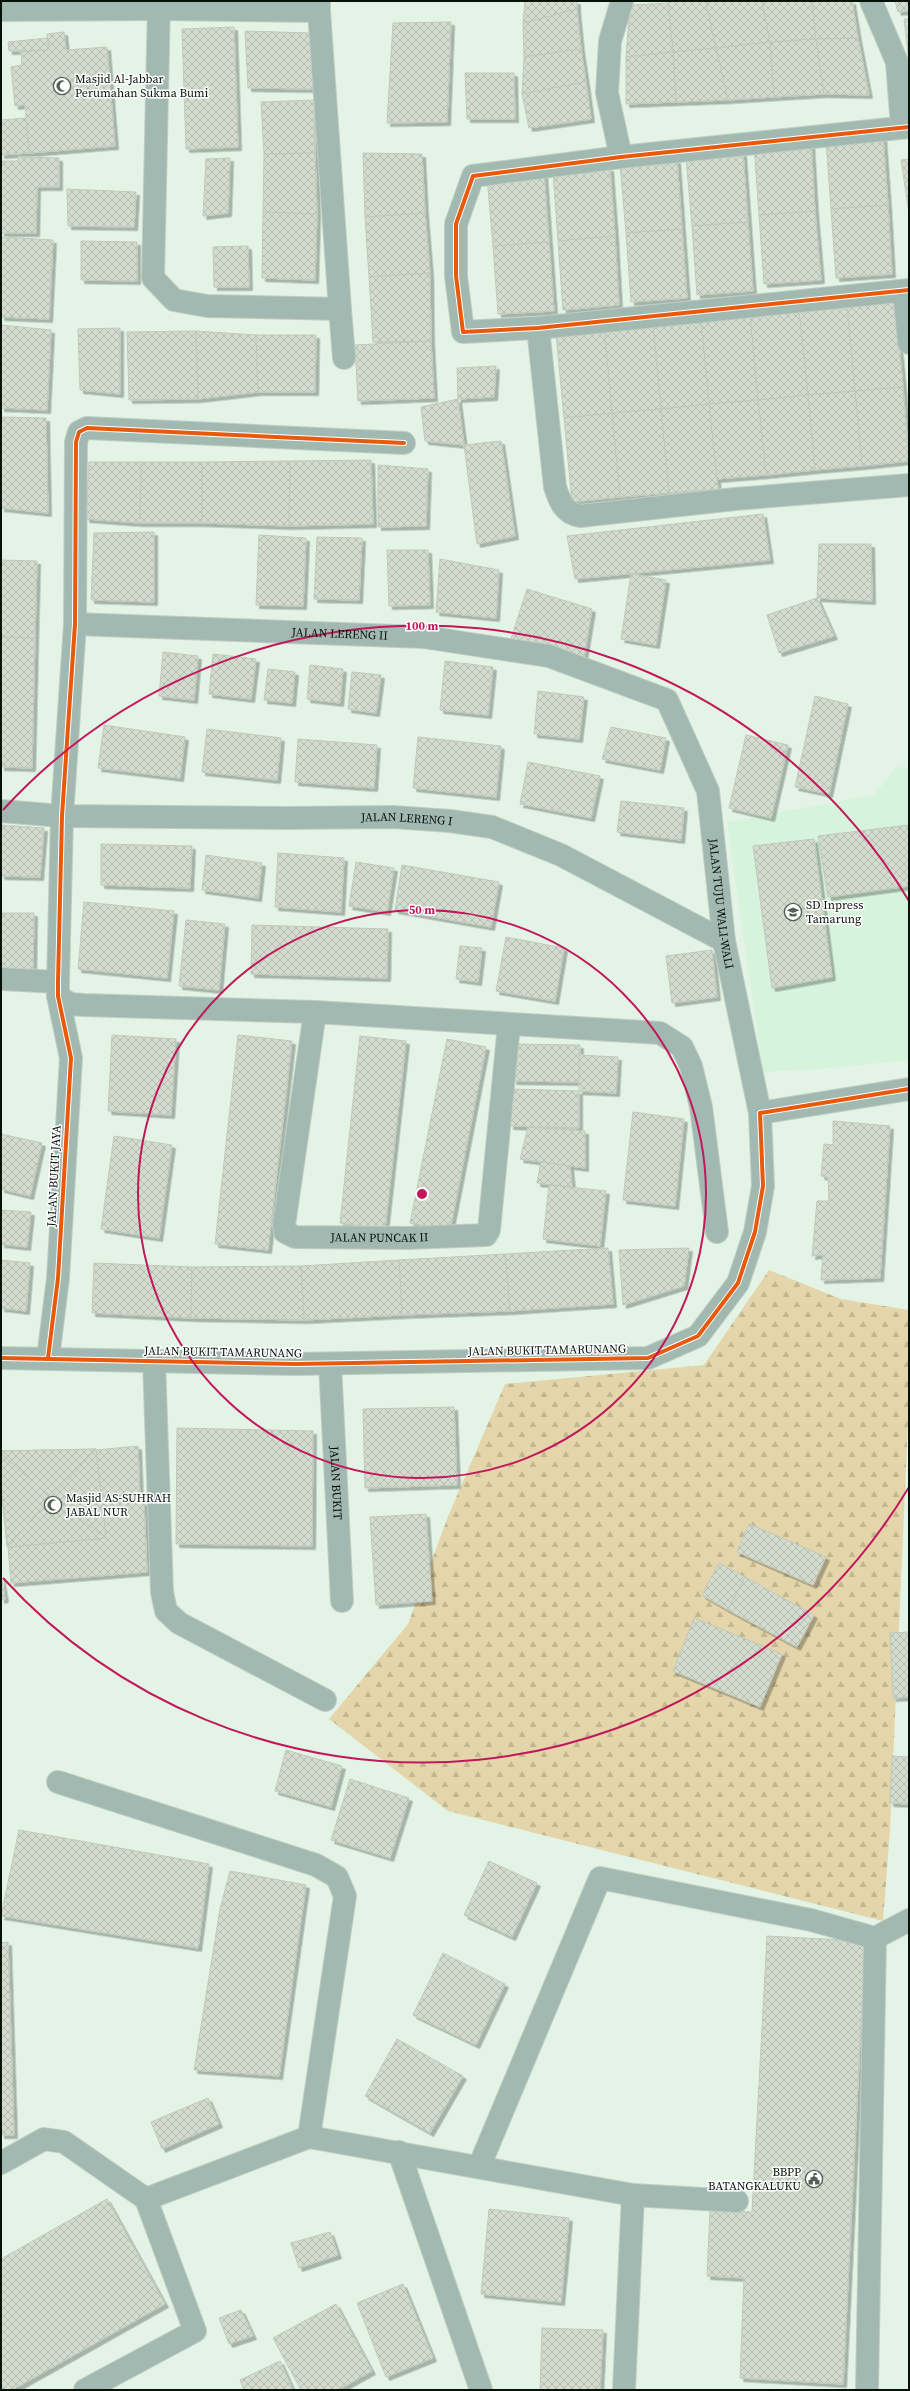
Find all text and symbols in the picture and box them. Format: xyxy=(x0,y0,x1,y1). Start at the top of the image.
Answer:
place label: Masjid Al-Jabbar Perumahan Sukma Bumi xyxy=(75,71,209,101)
mosque icon: Masjid Al-Jabbar Perumahan Sukma Bumi xyxy=(52,76,72,96)
text: 100 m xyxy=(406,618,439,634)
street label: JALAN LERENG II xyxy=(290,624,388,644)
street label: JALAN LERENG I xyxy=(360,809,454,829)
street label: JALAN TUJU WALI-WALI xyxy=(705,837,738,971)
place label: SD Inpress Tamarung xyxy=(806,897,863,927)
text: 50 m xyxy=(409,902,435,918)
school or university icon: SD Inpress Tamarung xyxy=(783,902,803,922)
street label: JALAN BUKIT JAYA xyxy=(43,1125,65,1228)
centre of rings xyxy=(415,1187,429,1201)
street label: JALAN PUNCAK II xyxy=(330,1229,429,1246)
street label: JALAN BUKIT TAMARUNANG xyxy=(467,1341,626,1359)
street label: JALAN BUKIT TAMARUNANG xyxy=(143,1343,302,1361)
street label: JALAN BUKIT xyxy=(326,1445,346,1521)
place label: Masjid AS-SUHRAH JABAL NUR xyxy=(65,1490,171,1520)
mosque icon: Masjid AS-SUHRAH JABAL NUR xyxy=(43,1495,63,1515)
place label: BBPP BATANGKALUKU xyxy=(708,2164,801,2194)
public building icon: BBPP BATANGKALUKU xyxy=(804,2169,824,2189)

